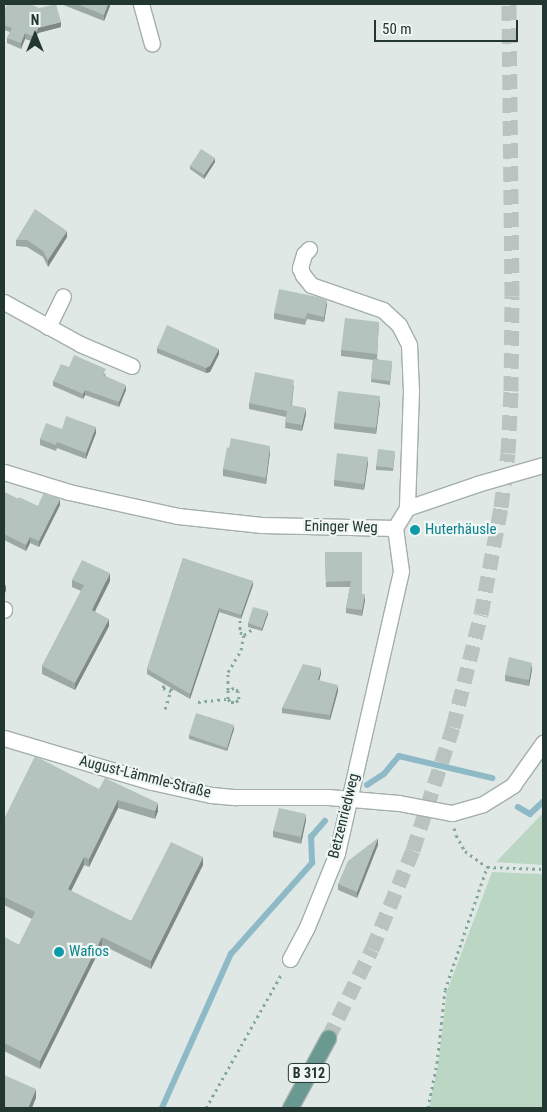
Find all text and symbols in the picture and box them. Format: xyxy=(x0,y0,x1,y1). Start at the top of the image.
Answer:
north arrow xyxy=(10,10,60,60)
scale bar xyxy=(377,10,521,42)
text: N xyxy=(31,12,39,28)
text: 50 m xyxy=(382,20,412,38)
street label: Eninger Weg xyxy=(304,517,378,537)
place label: Huterhäusle xyxy=(425,521,497,539)
marker: Huterhäusle xyxy=(409,524,421,536)
street label: August-Lämmle-Straße xyxy=(77,752,213,802)
street label: Betzenriedweg xyxy=(325,772,363,860)
place label: Wafios xyxy=(69,943,109,961)
marker: Wafios xyxy=(53,946,65,958)
road number: B 312 xyxy=(288,1062,330,1084)

